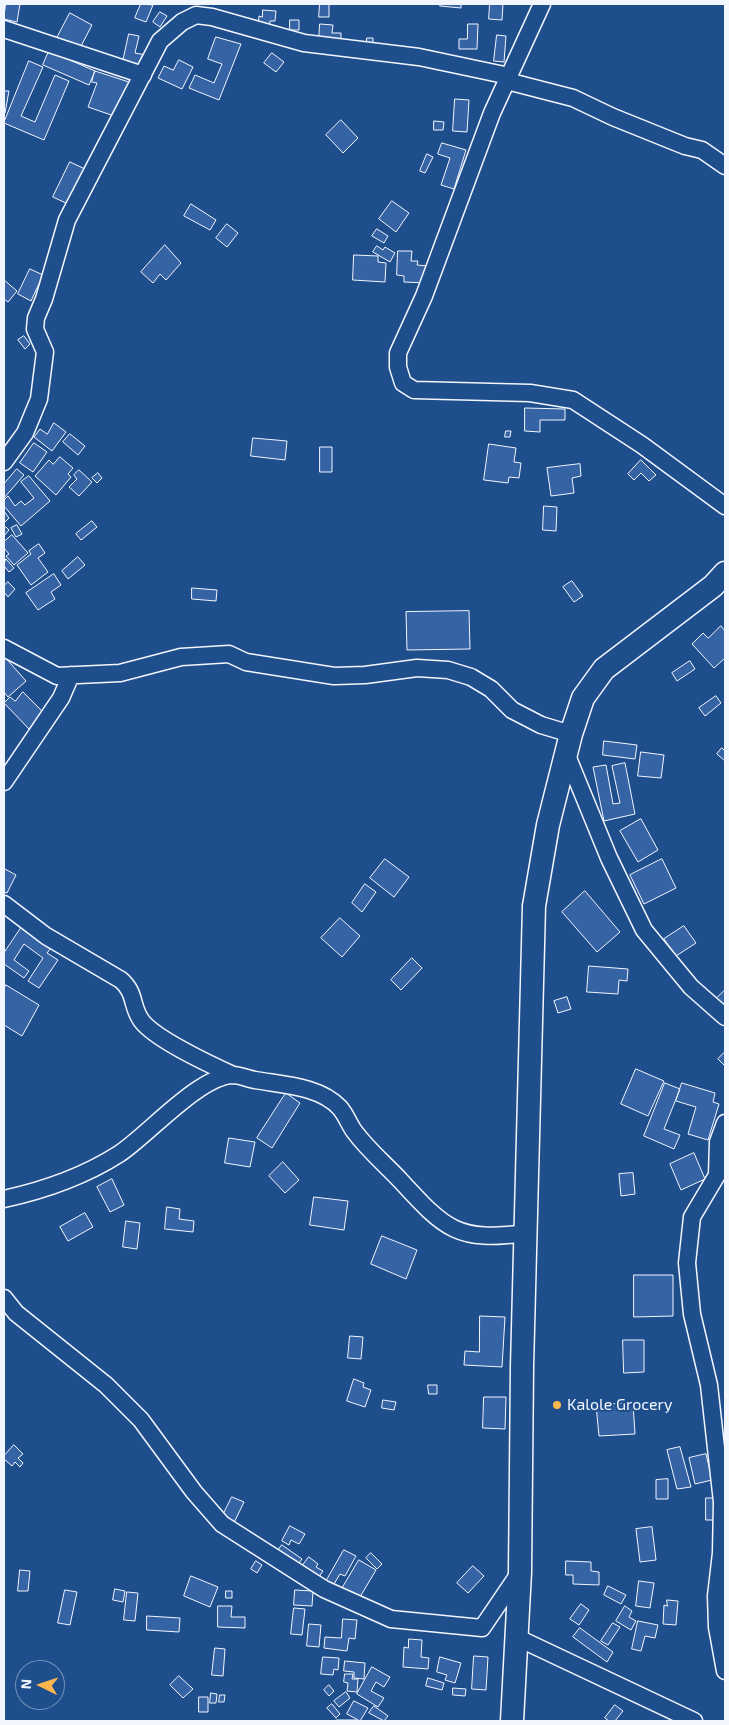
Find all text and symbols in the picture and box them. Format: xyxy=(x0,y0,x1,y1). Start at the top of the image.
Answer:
place label: Kalole Grocery xyxy=(567,1395,673,1415)
marker: Kalole Grocery xyxy=(551,1399,563,1411)
north arrow xyxy=(15,1660,65,1710)
text: N xyxy=(17,1678,34,1690)

